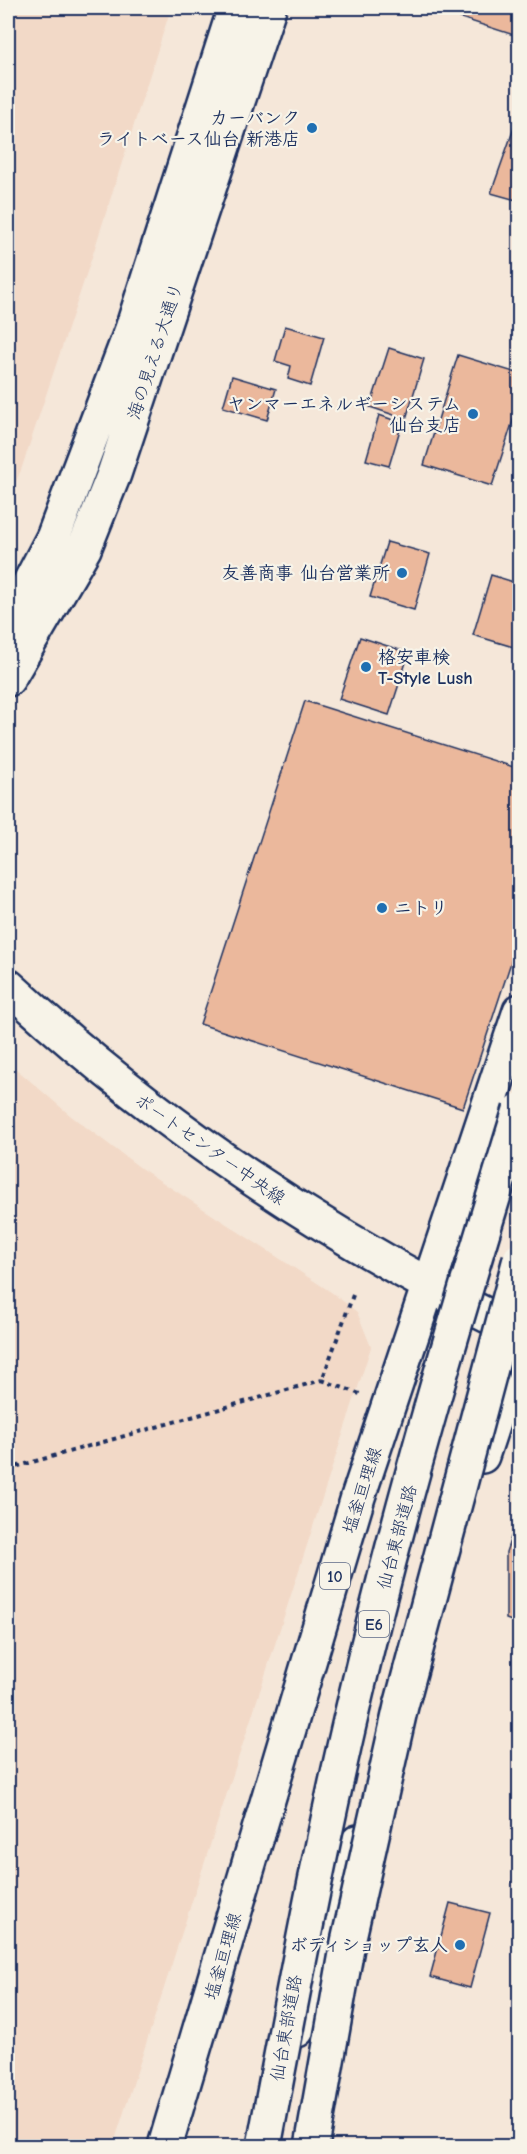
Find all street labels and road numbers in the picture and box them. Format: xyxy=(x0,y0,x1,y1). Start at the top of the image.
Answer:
street label: 海の見える大通り xyxy=(123,280,188,422)
street label: ポートセンター中央線 xyxy=(130,1089,289,1209)
street label: 塩釜亘理線 xyxy=(339,1444,386,1536)
street label: 仙台東部道路 xyxy=(373,1482,422,1592)
road number: 10 xyxy=(320,1563,350,1589)
road number: E6 xyxy=(359,1611,389,1637)
street label: 塩釜亘理線 xyxy=(201,1910,246,2002)
street label: 仙台東部道路 xyxy=(267,1973,306,2083)

